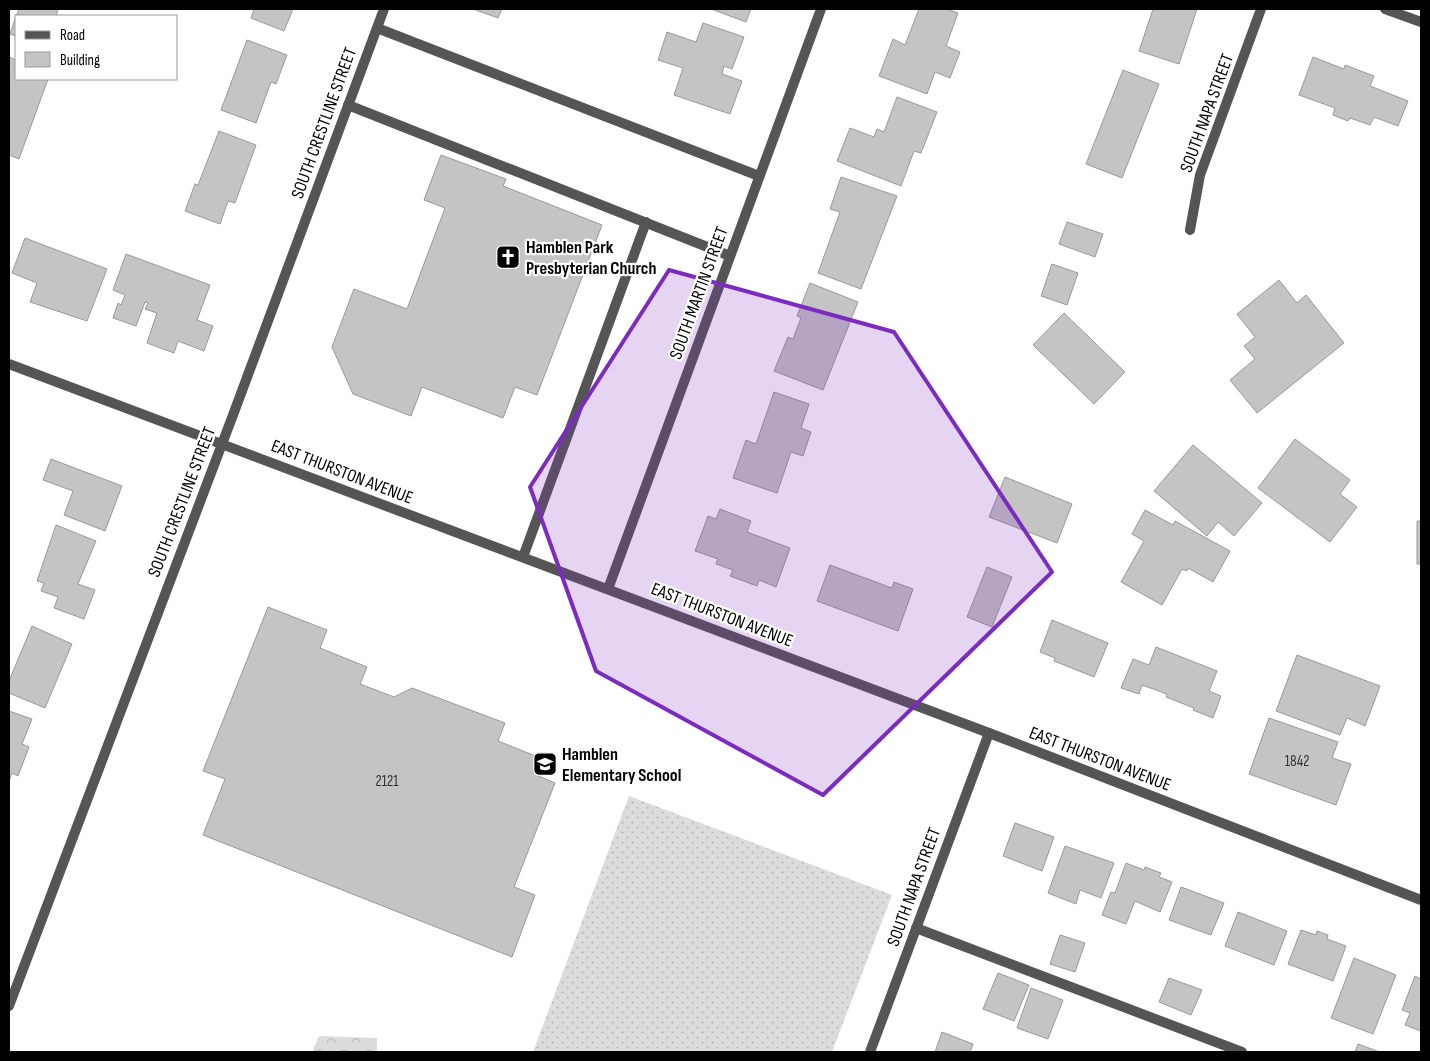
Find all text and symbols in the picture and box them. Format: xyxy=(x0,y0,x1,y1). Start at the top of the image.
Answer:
legend xyxy=(15,15,178,80)
text: Road xyxy=(60,26,85,45)
street label: SOUTH CRESTLINE STREET xyxy=(287,45,361,201)
text: Building xyxy=(60,51,100,70)
street label: SOUTH NAPA STREET xyxy=(1176,51,1238,175)
street label: SOUTH MARTIN STREET xyxy=(665,224,733,362)
place label: Hamblen Park Presbyterian Church xyxy=(526,237,656,279)
church icon: Hamblen Park Presbyterian Church xyxy=(495,244,521,270)
street label: SOUTH CRESTLINE STREET xyxy=(144,424,220,580)
street label: EAST THURSTON AVENUE xyxy=(268,435,416,509)
street label: EAST THURSTON AVENUE xyxy=(648,578,796,652)
street label: EAST THURSTON AVENUE xyxy=(1026,722,1174,796)
place label: Hamblen Elementary School xyxy=(562,744,681,786)
school or university icon: Hamblen Elementary School xyxy=(532,751,558,777)
house number: 1842 xyxy=(1285,752,1309,771)
house number: 2121 xyxy=(375,772,399,791)
street label: SOUTH NAPA STREET xyxy=(883,825,945,949)

